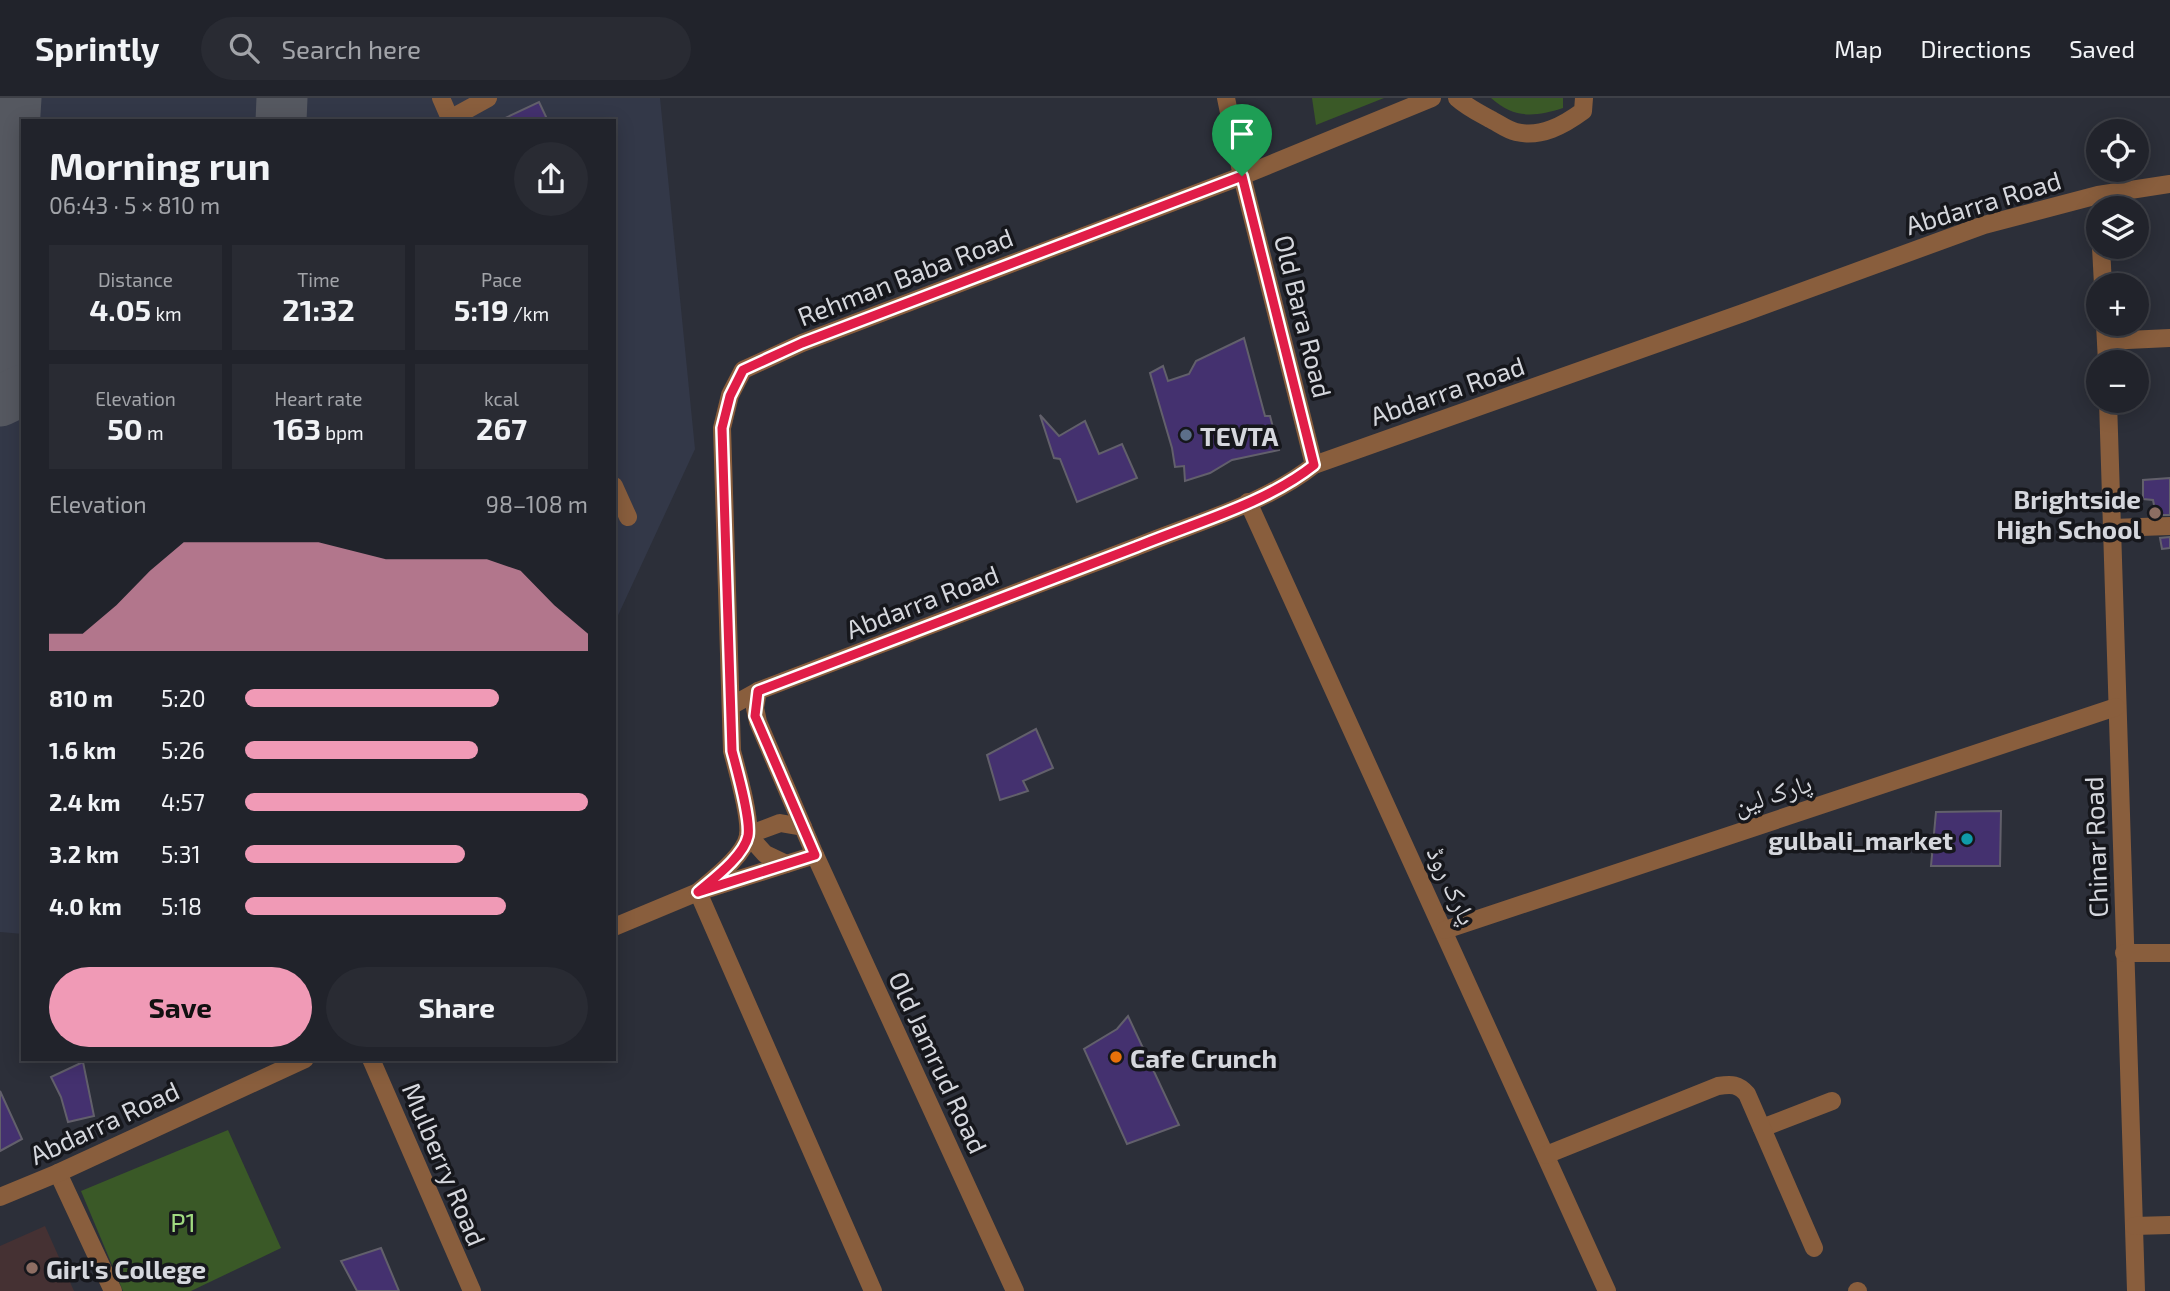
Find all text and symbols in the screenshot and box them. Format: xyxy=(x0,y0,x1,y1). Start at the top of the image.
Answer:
search box xyxy=(201,17,691,80)
text: Sprintly xyxy=(35,28,159,68)
icon: search xyxy=(225,29,263,67)
text: Search here xyxy=(281,33,421,64)
text: Map xyxy=(1834,34,1882,63)
text: Directions xyxy=(1920,34,2031,63)
text: Saved xyxy=(2069,34,2135,63)
pin xyxy=(1212,104,1272,176)
icon: arrive xyxy=(1223,115,1261,153)
map controls xyxy=(2086,119,2149,413)
button: locate xyxy=(2086,119,2149,182)
text: Morning run xyxy=(49,142,270,188)
button: share xyxy=(514,142,588,216)
street label: Abdarra Road xyxy=(1902,164,2064,240)
text: 06:43 · 5 × 810 m xyxy=(49,191,220,219)
button: layers xyxy=(2086,196,2149,259)
street label: Rehman Baba Road xyxy=(793,221,1017,331)
street label: Old Bara Road xyxy=(1269,231,1339,401)
text: Distance xyxy=(98,268,173,291)
text: Time xyxy=(297,268,340,291)
text: Pace xyxy=(481,268,522,291)
button: + xyxy=(2086,273,2149,336)
text: 4.05 xyxy=(89,291,151,327)
text: 21:32 xyxy=(282,291,355,327)
text: 5:19 xyxy=(454,291,509,327)
text: km xyxy=(151,302,182,325)
text: /km xyxy=(509,302,549,325)
street label: Abdarra Road xyxy=(1366,349,1528,431)
button: − xyxy=(2086,350,2149,413)
text: Elevation xyxy=(95,387,176,410)
text: Heart rate xyxy=(275,387,362,410)
text: kcal xyxy=(484,387,519,410)
text: 50 xyxy=(107,410,143,446)
text: 163 xyxy=(273,410,321,446)
text: 267 xyxy=(476,410,527,446)
place label: TEVTA xyxy=(1200,420,1278,451)
text: m xyxy=(143,421,164,444)
text: bpm xyxy=(321,421,364,444)
marker: TEVTA xyxy=(1178,427,1194,443)
place label: Brightside High School xyxy=(1996,483,2141,544)
text: Elevation xyxy=(49,490,147,518)
text: 98–108 m xyxy=(486,490,588,518)
marker: Brightside High School xyxy=(2147,505,2163,521)
street label: Abdarra Road xyxy=(841,558,1003,644)
text: 810 m xyxy=(49,684,113,712)
text: 5:20 xyxy=(161,684,206,712)
text: 1.6 km xyxy=(49,736,116,764)
text: 5:26 xyxy=(161,736,205,764)
street label: پارک لین xyxy=(1729,766,1816,822)
street label: Chinar Road xyxy=(2077,776,2113,918)
text: 2.4 km xyxy=(49,788,121,816)
text: 4:57 xyxy=(161,788,205,816)
place label: gulbali_market xyxy=(1768,824,1953,855)
marker: gulbali_market xyxy=(1959,831,1975,847)
text: 3.2 km xyxy=(49,840,119,868)
text: 5:31 xyxy=(161,840,201,868)
street label: پارک روڈ xyxy=(1419,841,1485,930)
text: 4.0 km xyxy=(49,892,122,920)
text: 5:18 xyxy=(161,892,202,920)
street label: Old Jamrud Road xyxy=(883,966,995,1158)
button: Save xyxy=(49,967,312,1047)
button: Share xyxy=(326,967,588,1047)
place label: Cafe Crunch xyxy=(1130,1042,1277,1073)
marker: Cafe Crunch xyxy=(1108,1049,1124,1065)
street label: Abdarra Road xyxy=(25,1074,183,1170)
street label: Mulberry Road xyxy=(397,1078,493,1250)
park label: P1 xyxy=(170,1206,196,1237)
place label: Girl's College xyxy=(46,1253,206,1284)
marker: Girl's College xyxy=(24,1260,40,1276)

